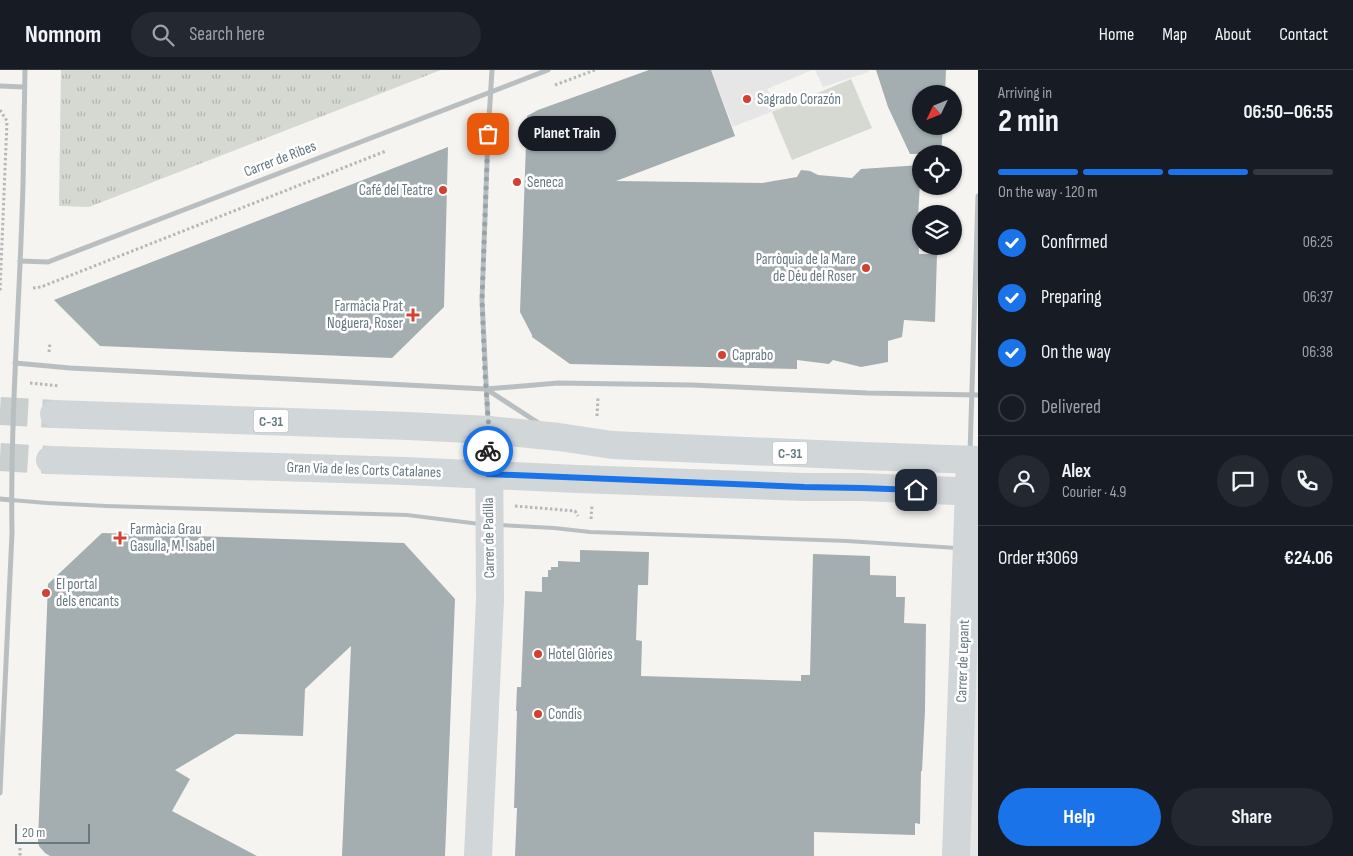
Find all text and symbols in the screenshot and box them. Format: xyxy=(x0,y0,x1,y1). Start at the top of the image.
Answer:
search box xyxy=(131,12,481,57)
text: Nomnom xyxy=(25,20,101,49)
icon: search xyxy=(149,21,177,49)
text: Search here xyxy=(189,23,265,46)
text: Home xyxy=(1099,24,1134,45)
text: Map xyxy=(1162,24,1187,45)
text: About xyxy=(1215,24,1251,45)
text: Contact xyxy=(1279,24,1328,45)
text: Arriving in xyxy=(998,84,1052,103)
north arrow xyxy=(912,85,962,135)
map controls xyxy=(912,85,962,255)
place label: Sagrado Corazón xyxy=(757,90,841,109)
marker: Sagrado Corazón xyxy=(741,93,753,105)
text: 06:50–06:55 xyxy=(1243,101,1333,124)
text: 2 min xyxy=(998,102,1059,141)
pin xyxy=(467,113,509,155)
callout: Planet Train xyxy=(518,116,616,152)
icon: bag xyxy=(474,120,502,148)
text: Planet Train xyxy=(534,124,600,143)
street label: Carrer de Ribes xyxy=(241,137,319,181)
button: locate xyxy=(912,145,962,195)
place label: Seneca xyxy=(527,173,564,192)
marker: Seneca xyxy=(511,176,523,188)
place label: Café del Teatre xyxy=(359,181,433,200)
text: On the way · 120 m xyxy=(998,183,1097,202)
marker: Café del Teatre xyxy=(437,184,449,196)
button: layers xyxy=(912,205,962,255)
icon: check xyxy=(998,229,1026,257)
text: Confirmed xyxy=(1041,231,1108,254)
text: 06:25 xyxy=(1303,233,1333,252)
place label: Parròquia de la Mare de Déu del Roser xyxy=(756,250,857,286)
marker: Parròquia de la Mare de Déu del Roser xyxy=(860,262,872,274)
icon: check xyxy=(998,284,1026,312)
text: Preparing xyxy=(1041,286,1102,309)
text: 06:37 xyxy=(1303,288,1333,307)
place label: Farmàcia Prat Noguera, Roser xyxy=(327,297,404,333)
marker: Farmàcia Prat Noguera, Roser xyxy=(407,309,419,321)
icon: check xyxy=(998,339,1026,367)
text: On the way xyxy=(1041,341,1111,364)
text: 06:38 xyxy=(1302,343,1333,362)
place label: Caprabo xyxy=(732,346,773,365)
marker: Caprabo xyxy=(716,349,728,361)
text: Delivered xyxy=(1041,396,1101,419)
road number: C-31 xyxy=(254,410,288,432)
courier xyxy=(463,426,513,476)
icon: bike xyxy=(474,437,502,465)
road number: C-31 xyxy=(772,442,808,464)
button: person xyxy=(998,455,1050,507)
button: chat xyxy=(1217,455,1269,507)
button: phone xyxy=(1281,455,1333,507)
street label: Gran Via de les Corts Catalanes xyxy=(286,458,442,482)
text: Alex xyxy=(1062,460,1091,483)
pin xyxy=(895,469,937,511)
icon: home xyxy=(902,476,930,504)
text: Courier · 4.9 xyxy=(1062,483,1126,502)
street label: Carrer de Padilla xyxy=(479,497,499,579)
place label: Farmàcia Grau Gasulla, M. Isabel xyxy=(130,520,215,556)
marker: Farmàcia Grau Gasulla, M. Isabel xyxy=(114,532,126,544)
text: Order #3069 xyxy=(998,547,1078,570)
text: €24.06 xyxy=(1284,547,1333,570)
place label: El portal dels encants xyxy=(56,575,119,611)
marker: El portal dels encants xyxy=(40,587,52,599)
street label: Carrer de Lepant xyxy=(952,619,974,703)
place label: Hotel Glòries xyxy=(548,645,613,664)
marker: Hotel Glòries xyxy=(532,648,544,660)
place label: Condis xyxy=(548,705,582,724)
marker: Condis xyxy=(532,708,544,720)
button: Help xyxy=(998,788,1161,846)
button: Share xyxy=(1171,788,1333,846)
scale bar xyxy=(15,821,90,844)
text: 20 m xyxy=(22,824,45,841)

